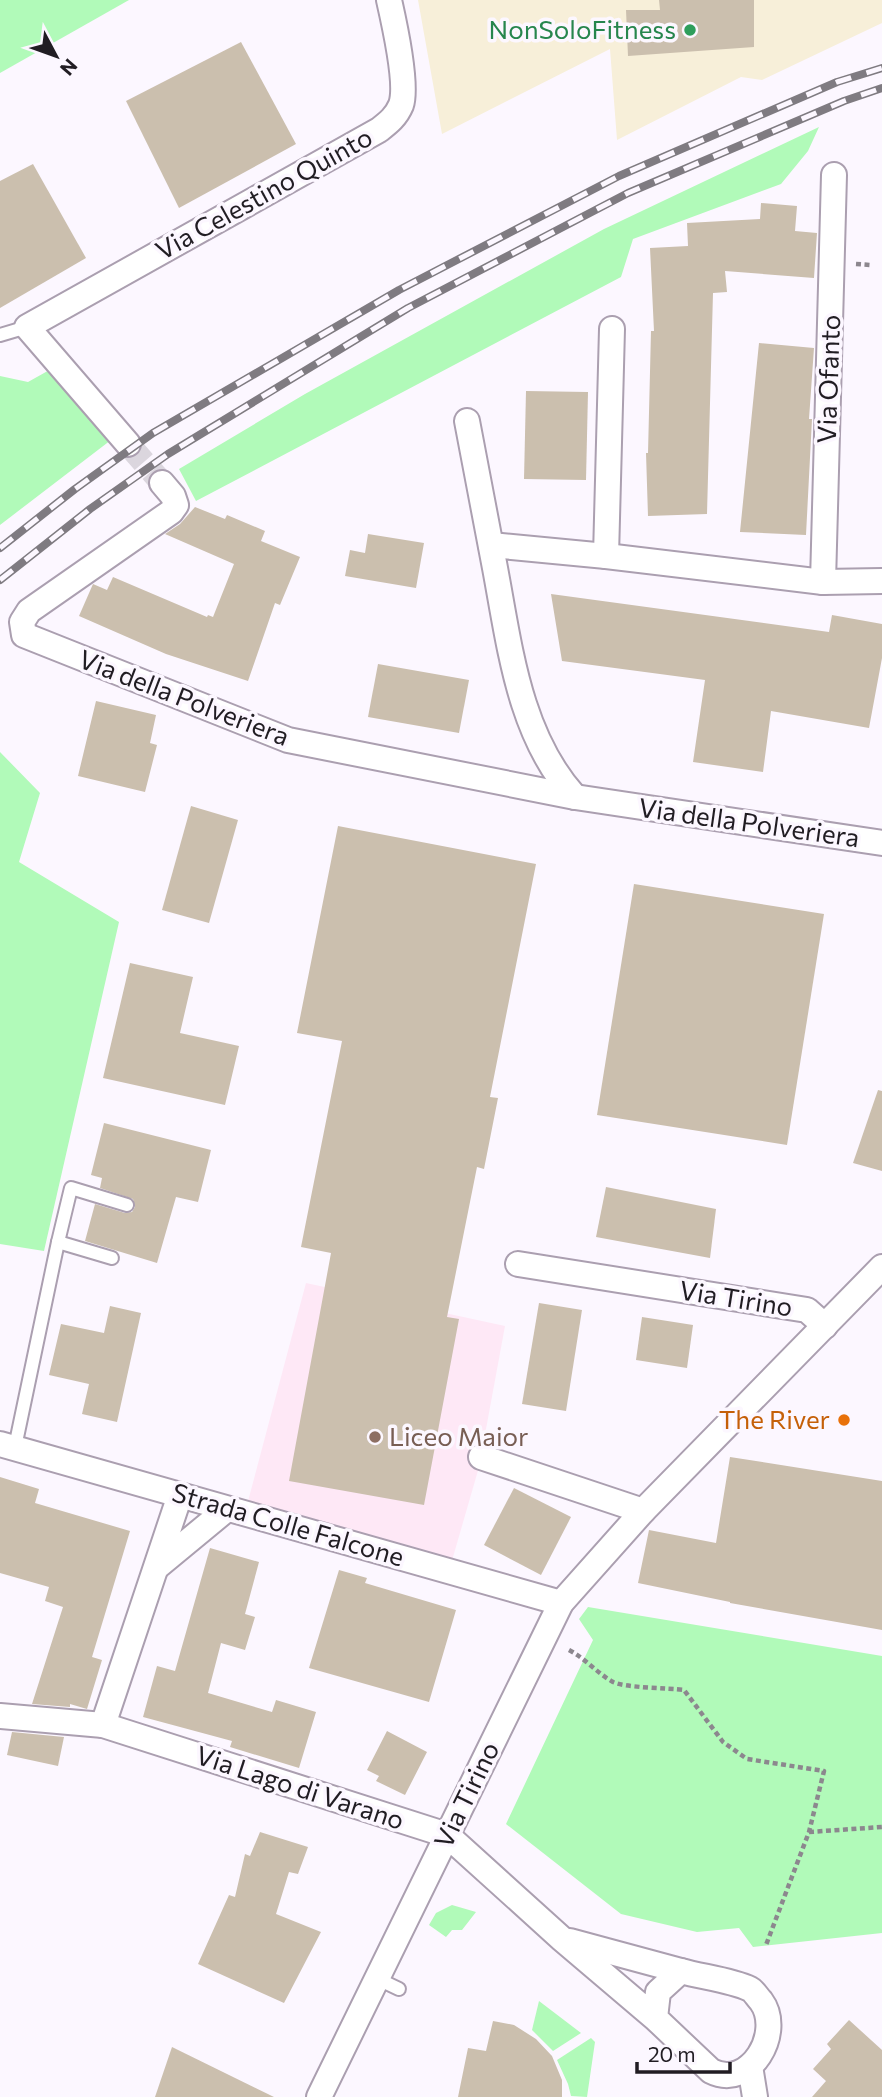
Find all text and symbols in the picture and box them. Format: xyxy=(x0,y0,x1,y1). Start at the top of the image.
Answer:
place label: NonSoloFitness xyxy=(489,13,676,44)
north arrow xyxy=(21,21,91,91)
marker: NonSoloFitness xyxy=(682,22,698,38)
text: N xyxy=(56,55,83,80)
street label: Via Celestino Quinto xyxy=(150,120,377,265)
street label: Via Ofanto xyxy=(810,314,845,444)
street label: Via della Polveriera xyxy=(75,642,294,751)
street label: Via della Polveriera xyxy=(637,791,862,852)
street label: Via Tirino xyxy=(678,1273,795,1322)
place label: The River xyxy=(719,1403,830,1434)
marker: The River xyxy=(836,1412,852,1428)
place label: Liceo Maior xyxy=(389,1420,529,1451)
marker: Liceo Maior xyxy=(367,1429,383,1445)
street label: Strada Colle Falcone xyxy=(169,1476,408,1572)
street label: Via Tirino xyxy=(427,1736,505,1852)
street label: Via Lago di Varano xyxy=(193,1738,408,1835)
scale bar xyxy=(637,2030,730,2074)
text: 20 m xyxy=(648,2041,696,2066)

